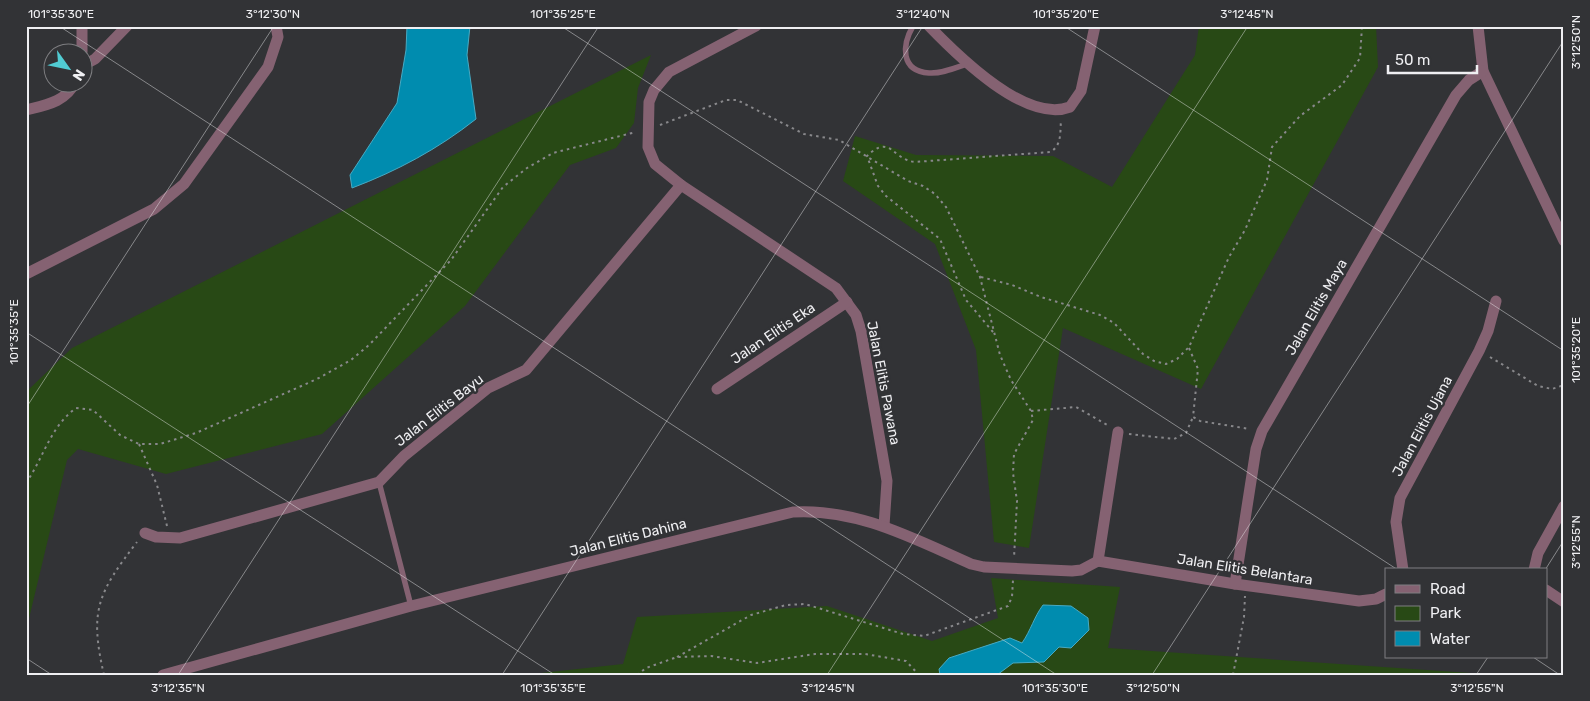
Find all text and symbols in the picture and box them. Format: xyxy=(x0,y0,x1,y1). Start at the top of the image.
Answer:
text: 101°35'30"E xyxy=(28,7,94,21)
text: 3°12'30"N xyxy=(246,7,300,21)
text: 101°35'25"E xyxy=(530,7,596,21)
text: 3°12'40"N xyxy=(896,7,950,21)
text: 101°35'20"E xyxy=(1033,7,1099,21)
text: 3°12'45"N xyxy=(1220,7,1274,21)
text: 3°12'50"N xyxy=(1569,15,1583,69)
north arrow xyxy=(42,42,92,92)
scale bar xyxy=(1388,42,1476,74)
text: 50 m xyxy=(1395,51,1430,69)
text: N xyxy=(69,66,88,84)
street label: Jalan Elitis Maya xyxy=(1282,256,1351,358)
text: 101°35'35"E xyxy=(7,299,21,365)
street label: Jalan Elitis Eka xyxy=(728,299,818,368)
text: 101°35'20"E xyxy=(1569,317,1583,383)
street label: Jalan Elitis Pawana xyxy=(863,320,904,446)
street label: Jalan Elitis Bayu xyxy=(392,371,487,450)
street label: Jalan Elitis Ujana xyxy=(1389,373,1456,479)
street label: Jalan Elitis Dahina xyxy=(568,515,688,560)
text: 3°12'55"N xyxy=(1569,515,1583,569)
street label: Jalan Elitis Belantara xyxy=(1176,550,1314,589)
legend xyxy=(1385,568,1548,658)
text: Road xyxy=(1430,580,1466,598)
text: Park xyxy=(1430,604,1461,622)
text: Water xyxy=(1430,630,1470,648)
text: 3°12'35"N xyxy=(151,681,205,695)
text: 101°35'35"E xyxy=(520,681,586,695)
text: 3°12'45"N xyxy=(801,681,855,695)
text: 101°35'30"E xyxy=(1022,681,1088,695)
text: 3°12'50"N xyxy=(1126,681,1180,695)
text: 3°12'55"N xyxy=(1450,681,1504,695)

